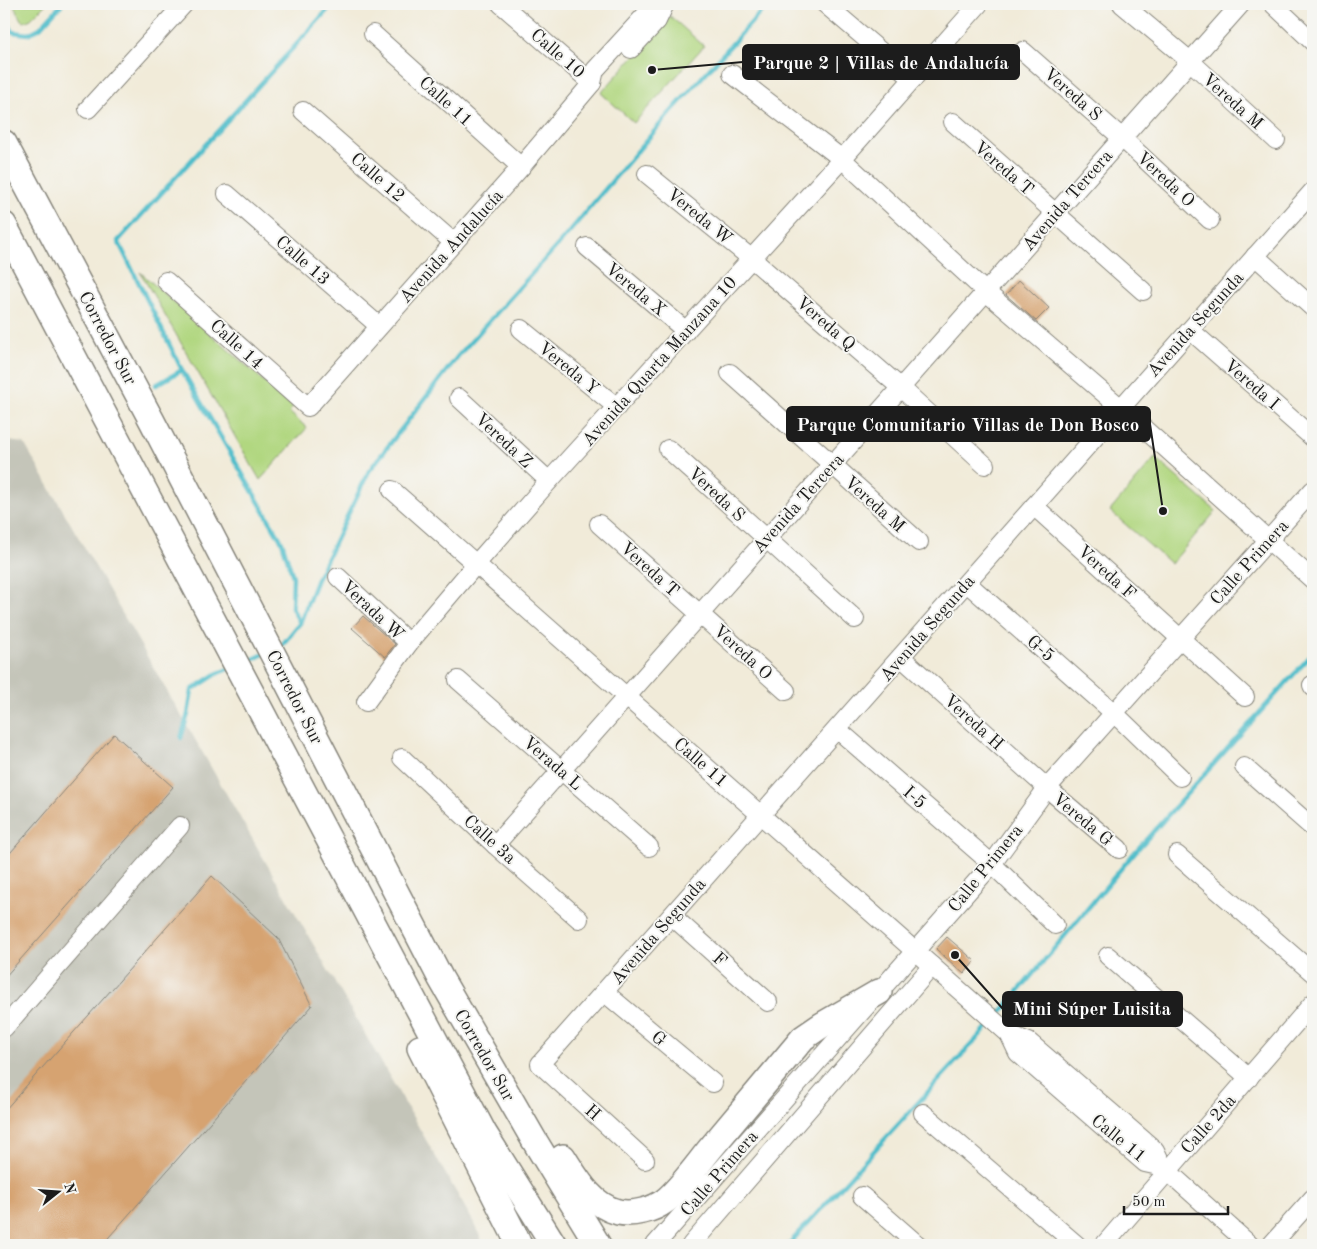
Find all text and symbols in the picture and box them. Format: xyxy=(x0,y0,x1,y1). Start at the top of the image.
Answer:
street label: Calle 10 xyxy=(527,26,588,82)
callout: Parque 2 | Villas de Andalucía xyxy=(743,45,1019,79)
text: Parque 2 | Villas de Andalucía xyxy=(753,55,1009,74)
street label: Vereda S xyxy=(1040,65,1105,125)
street label: Vereda M xyxy=(1199,70,1266,133)
street label: Calle 11 xyxy=(415,73,475,130)
street label: Vereda T xyxy=(970,138,1037,199)
street label: Avenida Tercera xyxy=(1019,147,1116,255)
street label: Vereda O xyxy=(1133,149,1198,211)
street label: Calle 12 xyxy=(347,150,408,206)
street label: Vereda W xyxy=(663,185,736,249)
street label: Avenida Andalucía xyxy=(396,187,507,307)
street label: Calle 13 xyxy=(272,233,333,289)
street label: Vereda X xyxy=(602,259,669,320)
street label: Avenida Segunda xyxy=(1144,269,1247,381)
street label: Avenida Quarta Manzana 10 xyxy=(579,273,740,450)
street label: Corredor Sur xyxy=(75,289,140,389)
street label: Vereda Q xyxy=(792,293,858,354)
street label: Calle 14 xyxy=(206,316,266,373)
street label: Vereda Y xyxy=(535,339,602,399)
street label: Vereda I xyxy=(1220,356,1282,413)
callout: Parque Comunitario Villas de Don Bosco xyxy=(787,407,1150,441)
street label: Vereda Z xyxy=(471,410,535,472)
text: Parque Comunitario Villas de Don Bosco xyxy=(797,417,1139,436)
street label: Avenida Tercera xyxy=(750,450,848,557)
street label: Vereda S xyxy=(684,464,748,525)
street label: Vereda M xyxy=(841,473,908,536)
street label: Calle Primera xyxy=(1207,517,1292,609)
street label: Vereda T xyxy=(616,539,682,601)
street label: Vereda F xyxy=(1074,542,1139,603)
street label: Avenida Segunda xyxy=(877,572,979,685)
street label: Verada W xyxy=(337,577,407,644)
street label: Vereda O xyxy=(710,622,775,684)
street label: G-5 xyxy=(1023,632,1058,665)
street label: Corredor Sur xyxy=(263,648,326,748)
street label: Vereda H xyxy=(940,691,1007,754)
street label: Verada L xyxy=(519,733,585,794)
street label: Calle 11 xyxy=(670,735,731,791)
street label: I-5 xyxy=(899,783,929,812)
street label: Vereda G xyxy=(1049,790,1116,850)
street label: Calle 3a xyxy=(460,812,519,868)
street label: Calle Primera xyxy=(945,821,1027,916)
street label: Avenida Segunda xyxy=(608,875,710,988)
street label: F xyxy=(709,949,730,971)
callout: Mini Súper Luisita xyxy=(1003,992,1182,1026)
text: Mini Súper Luisita xyxy=(1013,1001,1172,1020)
street label: Corredor Sur xyxy=(451,1006,518,1105)
street label: G xyxy=(648,1028,669,1050)
street label: Calle 2da xyxy=(1178,1092,1240,1158)
street label: H xyxy=(581,1101,604,1124)
street label: Calle 11 xyxy=(1087,1111,1149,1166)
street label: Calle Primera xyxy=(678,1127,762,1220)
north arrow xyxy=(32,1166,82,1216)
text: N xyxy=(61,1181,78,1196)
scale bar xyxy=(1124,1184,1228,1216)
text: 50 m xyxy=(1132,1195,1166,1210)

